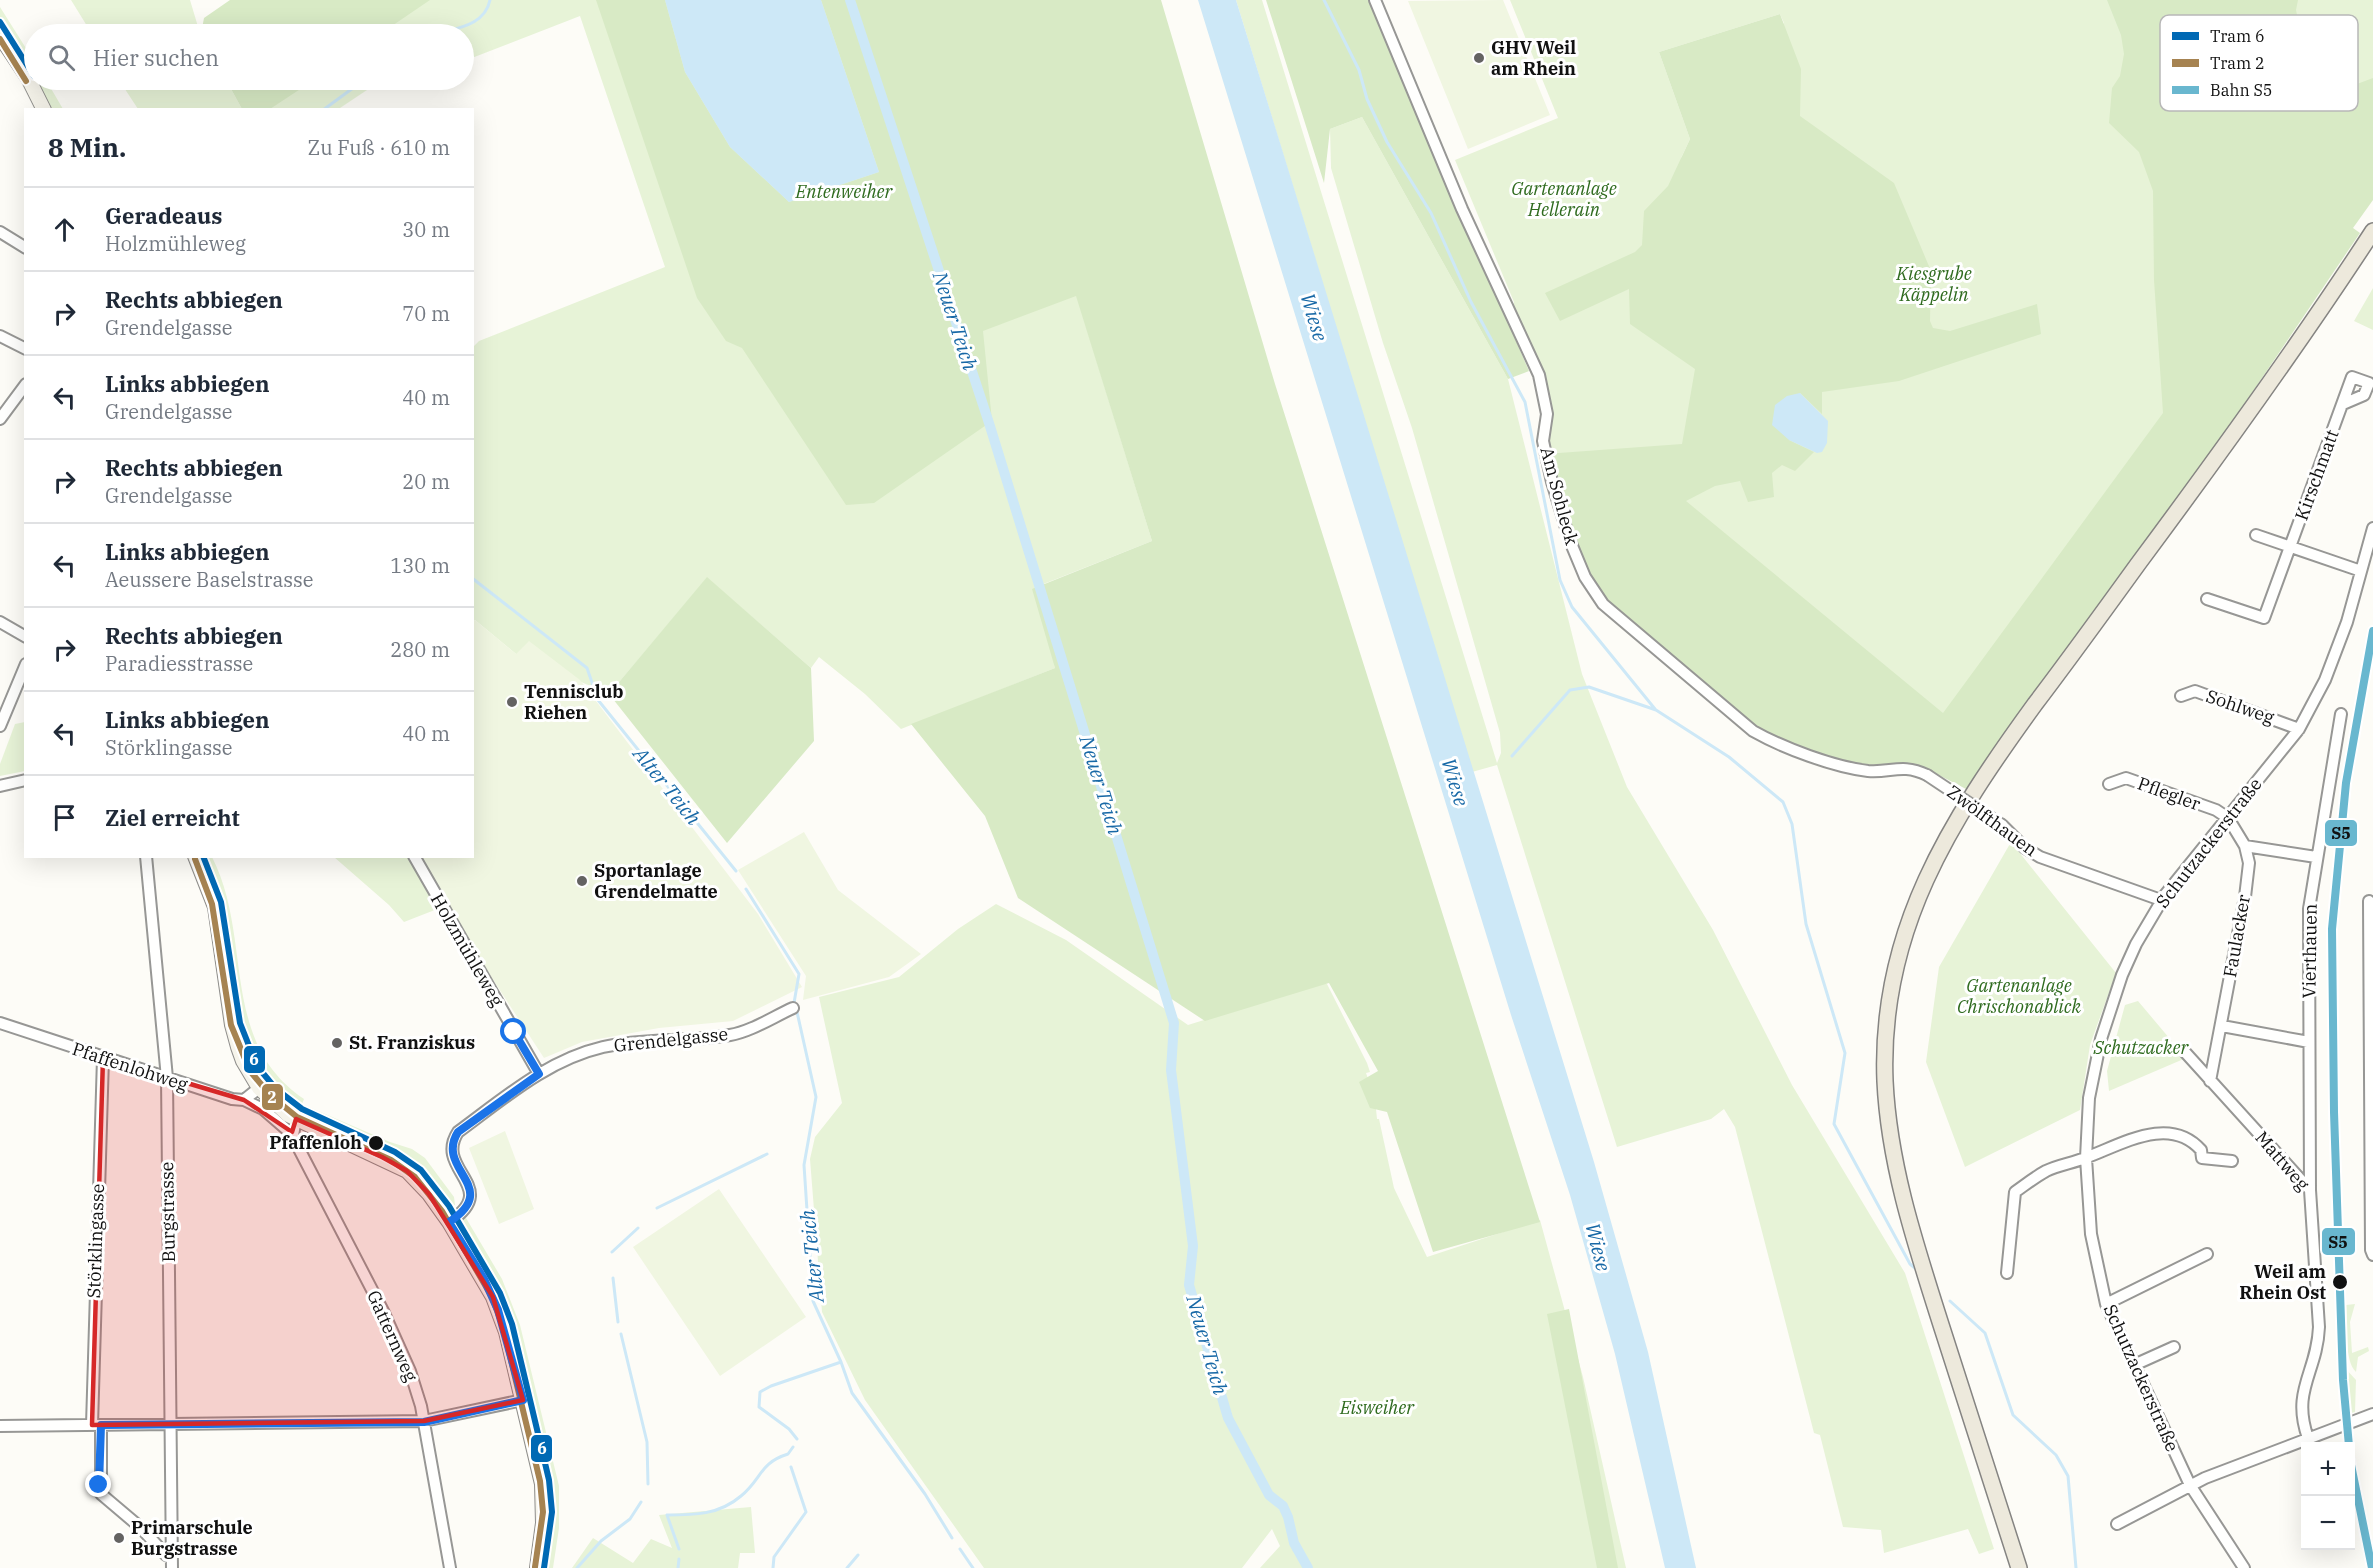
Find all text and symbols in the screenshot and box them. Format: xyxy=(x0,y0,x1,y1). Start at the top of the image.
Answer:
legend xyxy=(2160,15,2358,111)
search box xyxy=(24,24,474,90)
text: Tram 6 xyxy=(2210,26,2265,46)
place label: GHV Weil am Rhein xyxy=(1491,36,1576,80)
icon: search xyxy=(45,41,78,74)
text: Hier suchen xyxy=(93,43,219,72)
marker: GHV Weil am Rhein xyxy=(1472,51,1486,65)
text: Tram 2 xyxy=(2210,53,2265,73)
text: Bahn S5 xyxy=(2210,80,2272,100)
text: 8 Min. xyxy=(48,130,126,164)
text: Zu Fuß · 610 m xyxy=(308,134,450,161)
park label: Gartenanlage Hellerain xyxy=(1511,177,1617,221)
park label: Entenweiher xyxy=(795,180,894,203)
text: Geradeaus xyxy=(105,201,222,230)
icon: ahead xyxy=(48,213,81,246)
text: 30 m xyxy=(402,216,450,243)
text: Holzmühleweg xyxy=(105,230,246,257)
park label: Kiesgrube Käppelin xyxy=(1895,262,1972,306)
water label: Neuer Teich xyxy=(927,267,984,374)
text: Rechts abbiegen xyxy=(105,285,283,314)
water label: Wiese xyxy=(1294,289,1335,344)
icon: right xyxy=(48,297,81,330)
text: 70 m xyxy=(402,300,450,327)
text: Grendelgasse xyxy=(105,314,233,341)
text: Links abbiegen xyxy=(105,369,270,398)
icon: left xyxy=(48,381,81,414)
text: 40 m xyxy=(402,384,450,411)
text: Grendelgasse xyxy=(105,398,233,425)
street label: Kirschmatt xyxy=(2289,426,2344,523)
street label: Am Sohleck xyxy=(1535,444,1584,548)
text: Rechts abbiegen xyxy=(105,453,283,482)
icon: right xyxy=(48,465,81,498)
text: 20 m xyxy=(402,468,450,495)
text: Grendelgasse xyxy=(105,482,233,509)
text: Links abbiegen xyxy=(105,537,270,566)
icon: left xyxy=(48,549,81,582)
text: 130 m xyxy=(390,552,450,579)
text: Aeussere Baselstrasse xyxy=(105,566,313,593)
text: Rechts abbiegen xyxy=(105,621,283,650)
icon: right xyxy=(48,633,81,666)
text: 280 m xyxy=(390,636,450,663)
text: Paradiesstrasse xyxy=(105,650,253,677)
place label: Tennisclub Riehen xyxy=(524,680,624,724)
street label: Sohlweg xyxy=(2203,684,2278,729)
marker: Tennisclub Riehen xyxy=(505,695,519,709)
text: Links abbiegen xyxy=(105,705,270,734)
icon: left xyxy=(48,717,81,750)
text: 40 m xyxy=(402,720,450,747)
water label: Neuer Teich xyxy=(1073,731,1129,838)
text: Störklingasse xyxy=(105,734,233,761)
water label: Alter Teich xyxy=(626,739,707,830)
water label: Wiese xyxy=(1435,754,1476,809)
street label: Pflegler xyxy=(2135,772,2204,815)
street label: Schutzackerstraße xyxy=(2151,773,2267,912)
street label: Zwölfthauen xyxy=(1943,780,2042,861)
icon: arrive xyxy=(48,801,81,834)
text: Ziel erreicht xyxy=(105,803,240,832)
line badge: S5 xyxy=(2324,819,2358,847)
text: S5 xyxy=(2331,823,2351,843)
place label: Sportanlage Grendelmatte xyxy=(594,859,718,903)
marker: Sportanlage Grendelmatte xyxy=(575,874,589,888)
street label: Holzmühleweg xyxy=(426,889,509,1011)
street label: Faulacker xyxy=(2218,893,2255,979)
street label: Vierthauen xyxy=(2297,903,2322,999)
park label: Gartenanlage Chrischonablick xyxy=(1957,974,2081,1018)
route start xyxy=(500,1018,526,1044)
street label: Grendelgasse xyxy=(613,1022,729,1057)
place label: St. Franziskus xyxy=(349,1031,475,1054)
marker: St. Franziskus xyxy=(330,1036,344,1050)
park label: Schutzacker xyxy=(2093,1036,2190,1059)
street label: Pfaffenlohweg xyxy=(69,1037,191,1096)
line badge: 6 xyxy=(243,1045,266,1074)
text: 6 xyxy=(249,1049,259,1069)
line badge: 2 xyxy=(261,1083,284,1111)
text: 2 xyxy=(267,1087,277,1107)
street label: Mattweg xyxy=(2250,1126,2315,1195)
place label: Pfaffenloh xyxy=(269,1131,362,1154)
marker: Pfaffenloh xyxy=(367,1134,385,1152)
street label: Burgstrasse xyxy=(155,1161,180,1263)
street label: Störklingasse xyxy=(82,1183,109,1299)
water label: Alter Teich xyxy=(793,1208,830,1306)
water label: Wiese xyxy=(1579,1220,1618,1274)
line badge: S5 xyxy=(2321,1227,2356,1256)
text: S5 xyxy=(2328,1232,2348,1252)
place label: Weil am Rhein Ost xyxy=(2239,1260,2327,1304)
marker: Weil am Rhein Ost xyxy=(2331,1273,2349,1291)
street label: Gatternweg xyxy=(362,1287,423,1385)
water label: Neuer Teich xyxy=(1180,1291,1235,1398)
street label: Schutzackerstraße xyxy=(2099,1301,2184,1455)
park label: Eisweiher xyxy=(1339,1396,1415,1419)
line badge: 6 xyxy=(530,1434,553,1463)
text: 6 xyxy=(537,1438,547,1458)
map controls xyxy=(2301,1442,2355,1550)
button: + xyxy=(2301,1442,2355,1496)
route end xyxy=(85,1471,111,1497)
button: − xyxy=(2301,1496,2355,1550)
place label: Primarschule Burgstrasse xyxy=(131,1516,253,1560)
marker: Primarschule Burgstrasse xyxy=(112,1531,126,1545)

